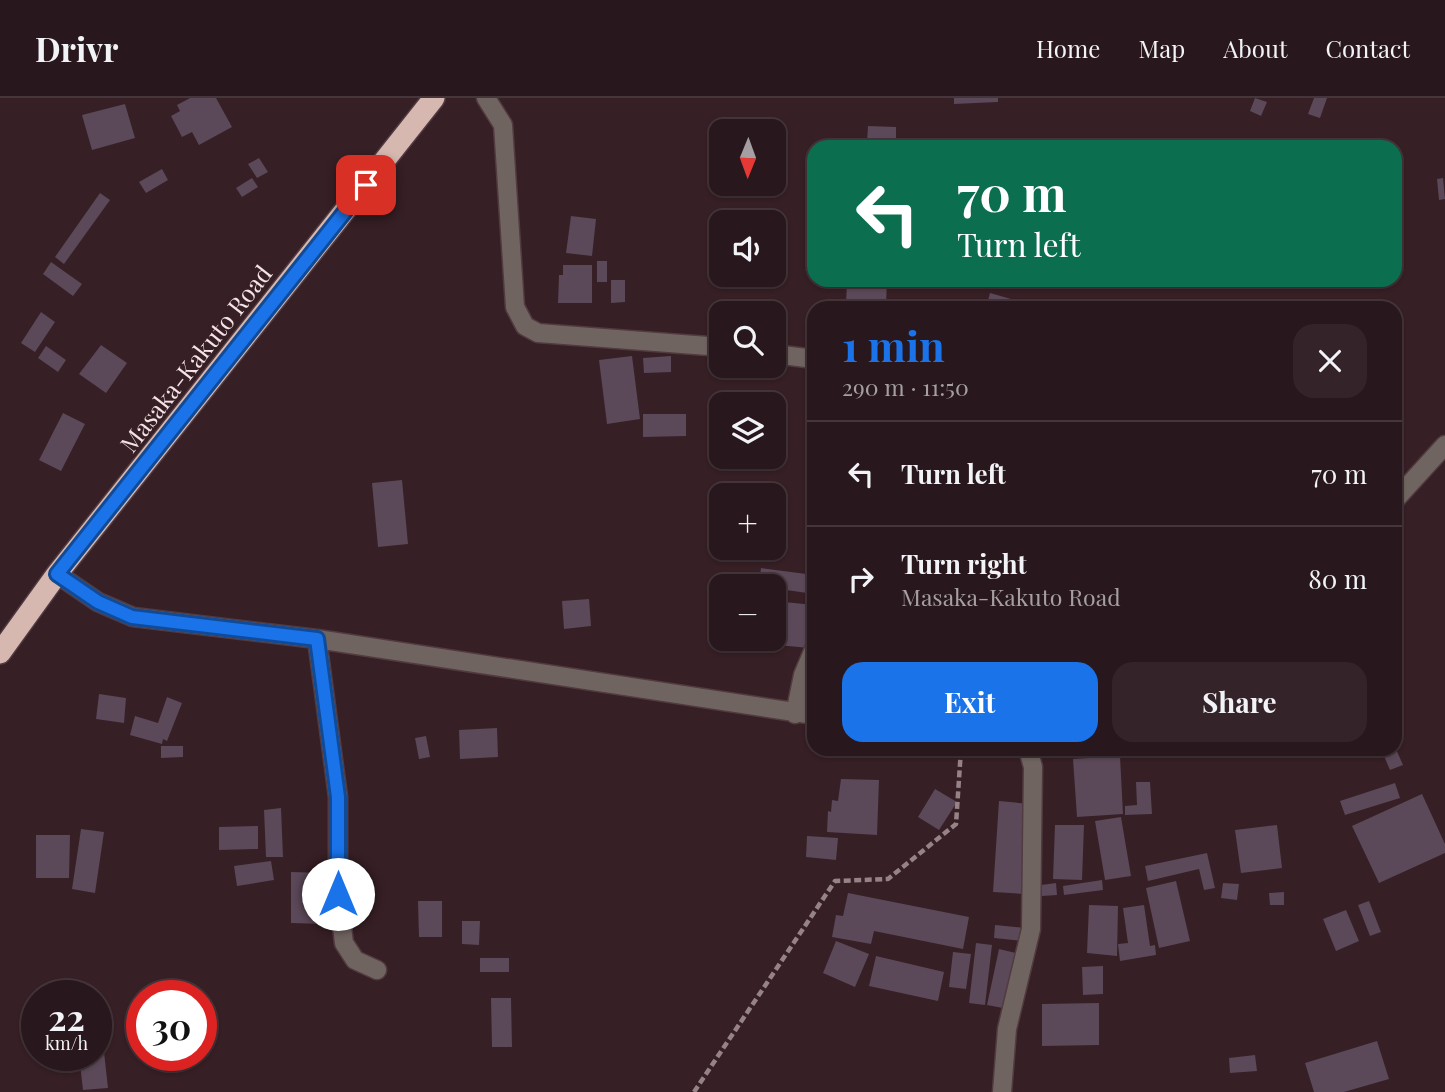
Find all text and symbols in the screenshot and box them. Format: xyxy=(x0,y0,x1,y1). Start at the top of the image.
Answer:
text: Drivr xyxy=(35,26,118,70)
text: Home xyxy=(1036,32,1100,64)
text: Map xyxy=(1138,32,1185,64)
text: About xyxy=(1223,32,1287,64)
text: Contact xyxy=(1325,32,1410,64)
north arrow xyxy=(709,119,786,196)
map controls xyxy=(709,119,786,651)
pin xyxy=(336,155,396,215)
text: 70 m xyxy=(957,159,1067,224)
icon: arrive xyxy=(347,166,385,204)
icon: left xyxy=(842,168,933,259)
button: sound xyxy=(709,210,786,287)
text: Turn left xyxy=(957,222,1081,265)
street label: Masaka-Kakuto Road xyxy=(112,258,278,458)
button: search xyxy=(709,301,786,378)
text: 1 min xyxy=(842,317,945,373)
button: close xyxy=(1293,324,1367,398)
text: 290 m · 11:50 xyxy=(842,371,969,402)
button: layers xyxy=(709,392,786,469)
icon: left xyxy=(842,455,880,493)
text: Turn left xyxy=(901,456,1006,491)
text: 70 m xyxy=(1311,456,1367,491)
button: + xyxy=(709,483,786,560)
text: Turn right xyxy=(901,546,1027,581)
icon: right xyxy=(842,560,880,598)
text: 80 m xyxy=(1308,561,1367,596)
button: − xyxy=(709,574,786,651)
text: Masaka-Kakuto Road xyxy=(901,581,1121,612)
button: Exit xyxy=(842,662,1098,742)
button: Share xyxy=(1112,662,1367,742)
position arrow xyxy=(301,857,375,931)
speed limit sign: 30 xyxy=(126,980,217,1071)
text: 22 xyxy=(48,993,85,1040)
text: km/h xyxy=(45,1031,88,1055)

